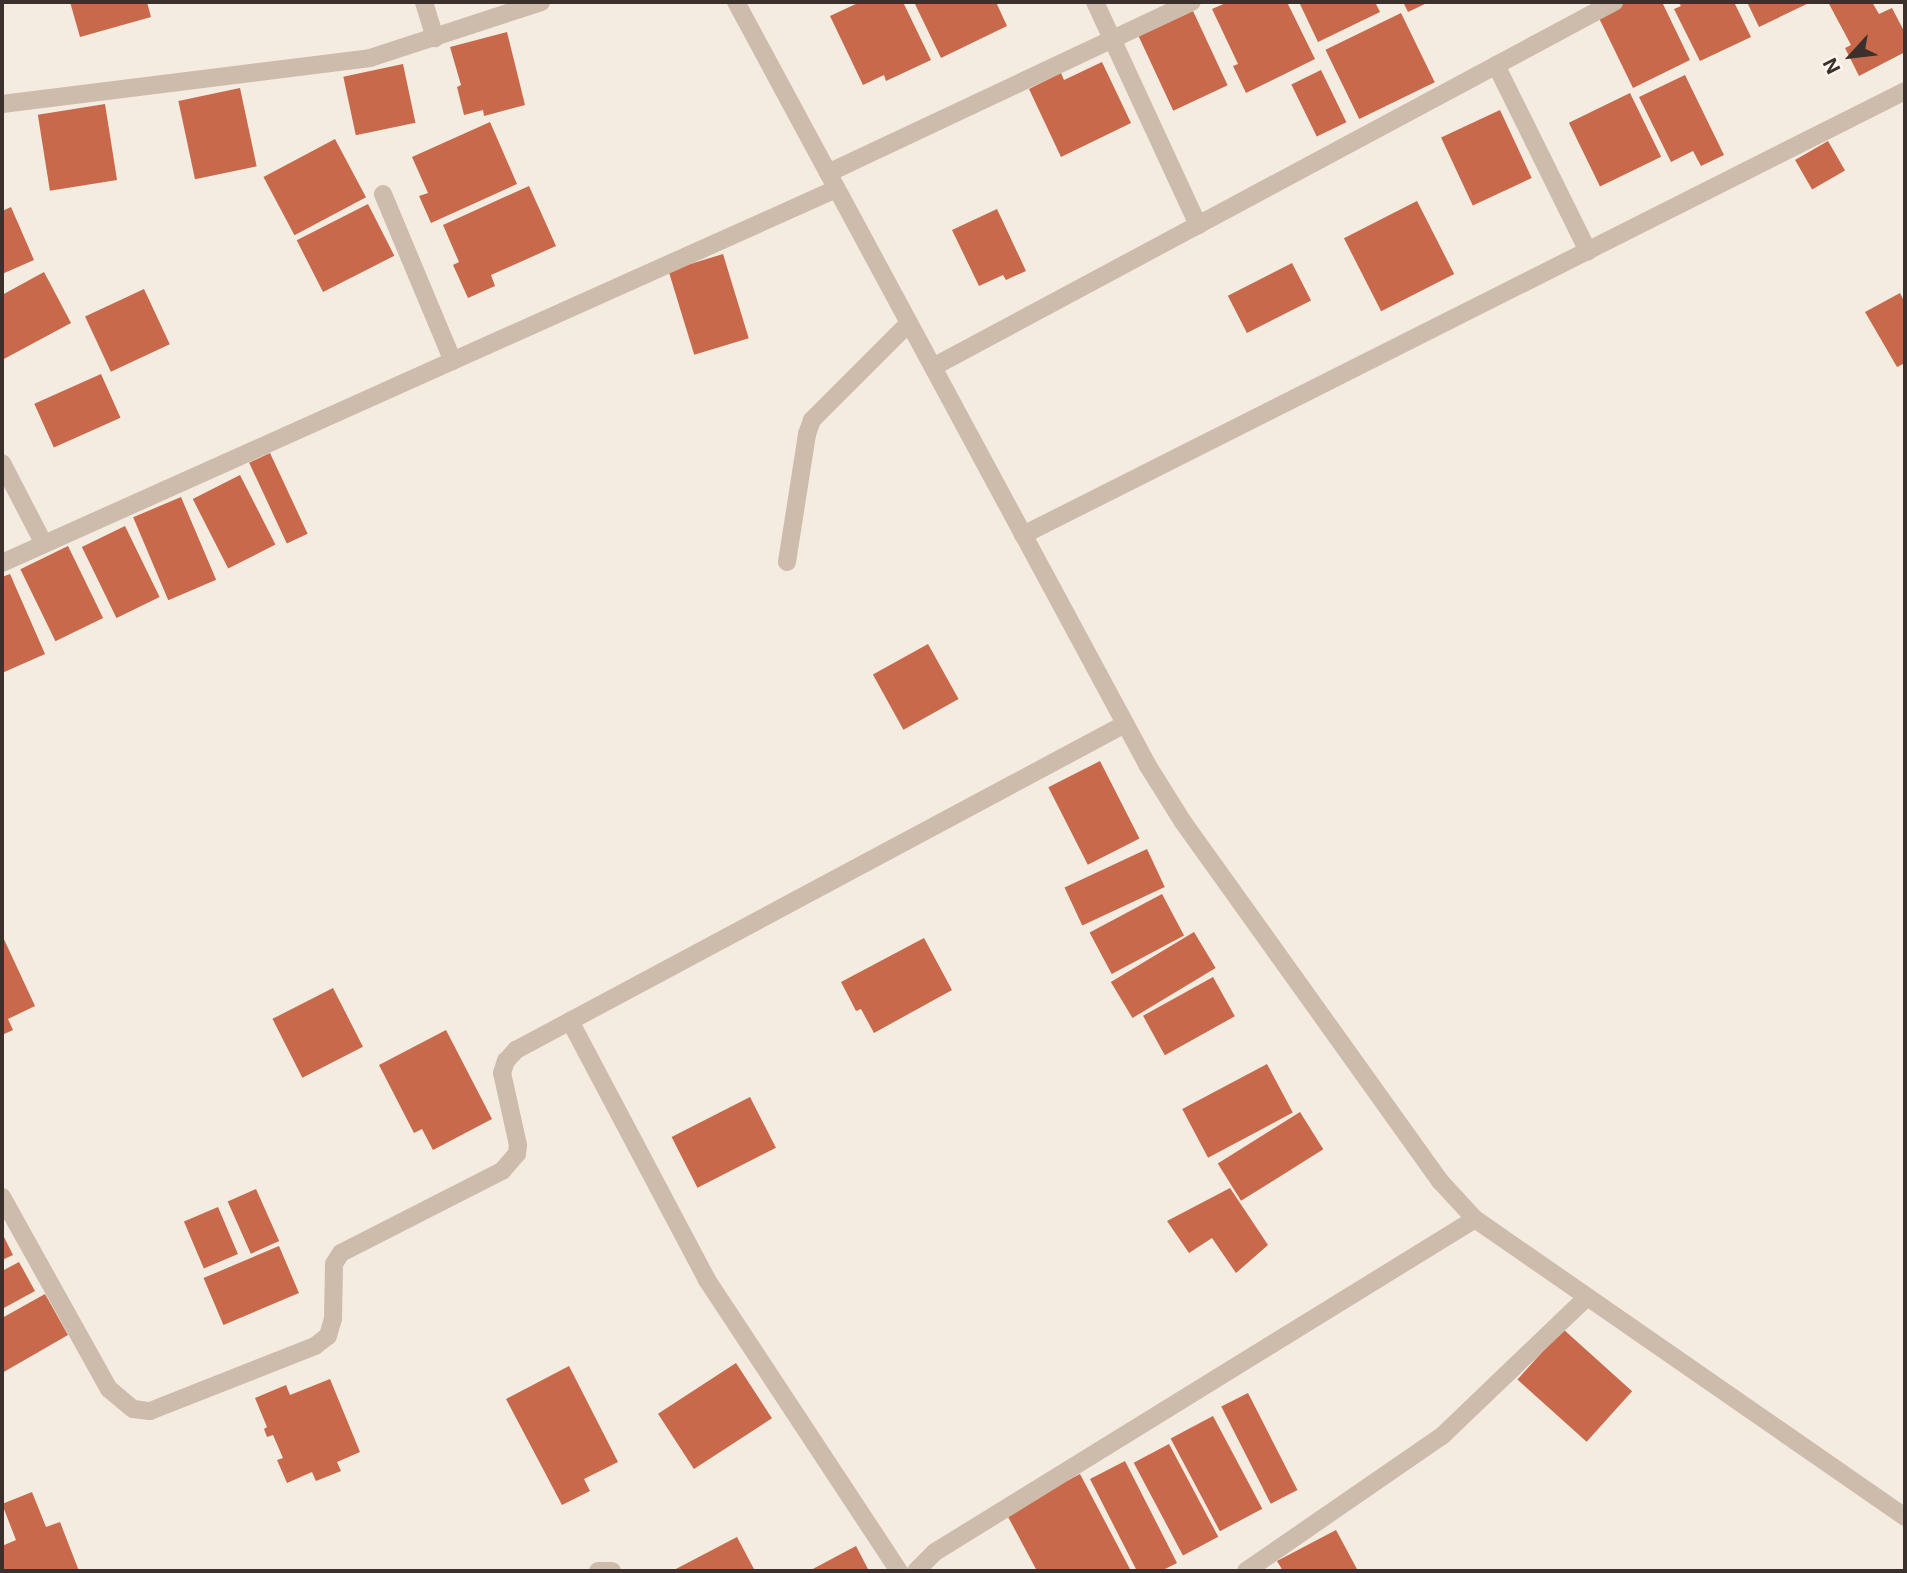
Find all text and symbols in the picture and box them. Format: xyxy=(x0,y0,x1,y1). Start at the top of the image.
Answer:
north arrow xyxy=(1816,21,1886,91)
text: N xyxy=(1818,54,1845,77)

